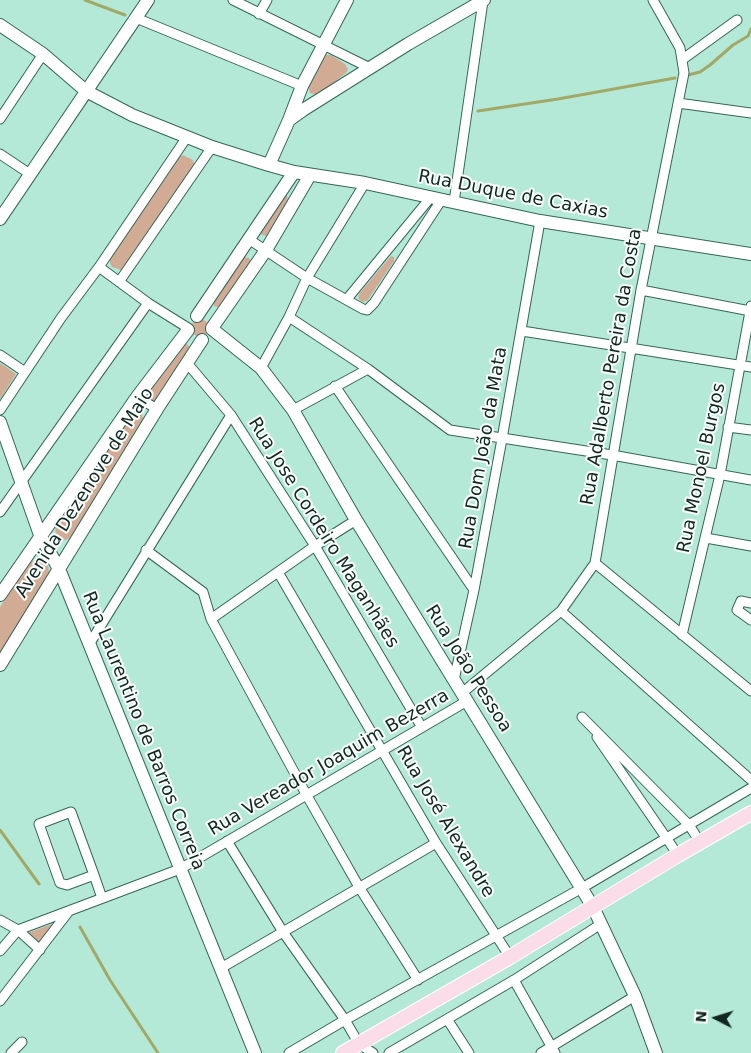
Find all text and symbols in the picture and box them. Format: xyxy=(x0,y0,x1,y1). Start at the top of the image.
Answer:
street label: Rua Duque de Caxias xyxy=(416,166,610,224)
street label: Rua Adalberto Pereira da Costa xyxy=(577,227,647,507)
street label: Rua Dom João da Mata xyxy=(456,345,512,551)
street label: Rua Monoel Burgos xyxy=(673,381,731,555)
street label: Avenida Dezenove de Maio xyxy=(11,384,159,602)
street label: Rua Jose Cordeiro Maganhães xyxy=(243,414,403,652)
street label: Rua Laurentino de Barros Correia xyxy=(77,589,209,873)
street label: Rua João Pessoa xyxy=(420,601,516,737)
street label: Rua Vereador Joaquim Bezerra xyxy=(205,685,453,841)
street label: Rua José Alexandre xyxy=(391,742,499,902)
north arrow xyxy=(691,993,741,1043)
text: N xyxy=(693,1010,710,1023)

